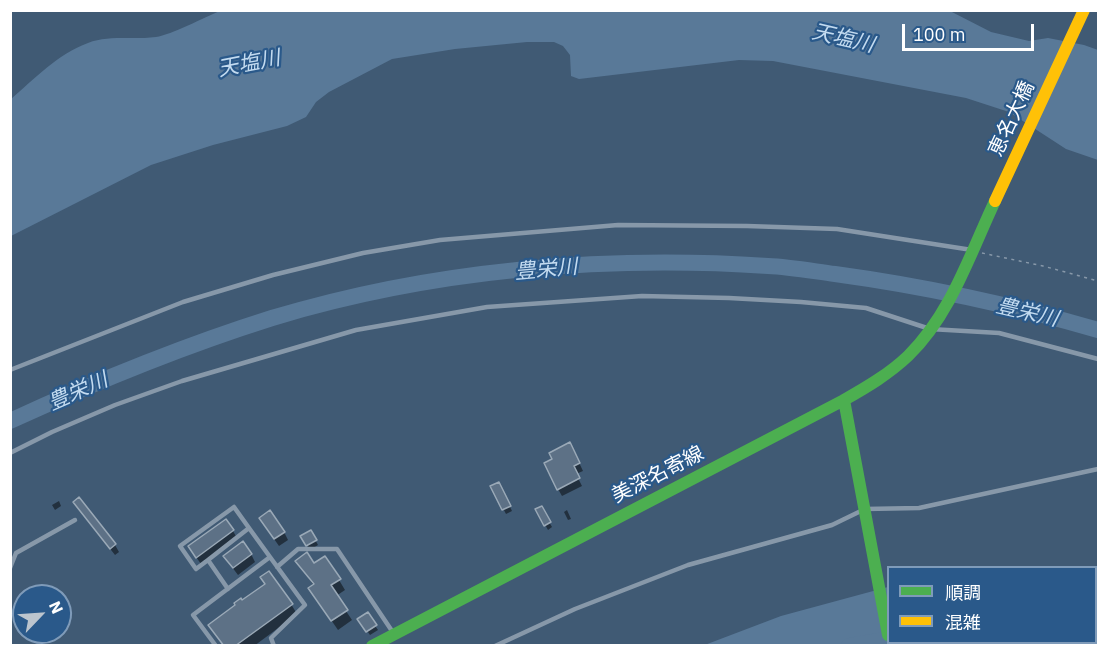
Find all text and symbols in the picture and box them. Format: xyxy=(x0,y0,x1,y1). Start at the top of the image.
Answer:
scale bar xyxy=(905,12,1037,50)
water label: 天塩川 xyxy=(809,20,877,58)
text: 100 m xyxy=(913,23,965,46)
water label: 天塩川 xyxy=(216,46,282,82)
street label: 恵名大橋 xyxy=(984,78,1040,160)
water label: 豊栄川 xyxy=(514,255,578,285)
water label: 豊栄川 xyxy=(993,294,1061,332)
water label: 豊栄川 xyxy=(44,368,112,416)
street label: 美深名寄線 xyxy=(608,442,708,508)
legend xyxy=(887,566,1097,644)
text: 順調 xyxy=(945,581,981,604)
north arrow xyxy=(12,584,72,644)
text: N xyxy=(45,598,68,617)
text: 混雑 xyxy=(945,611,981,634)

